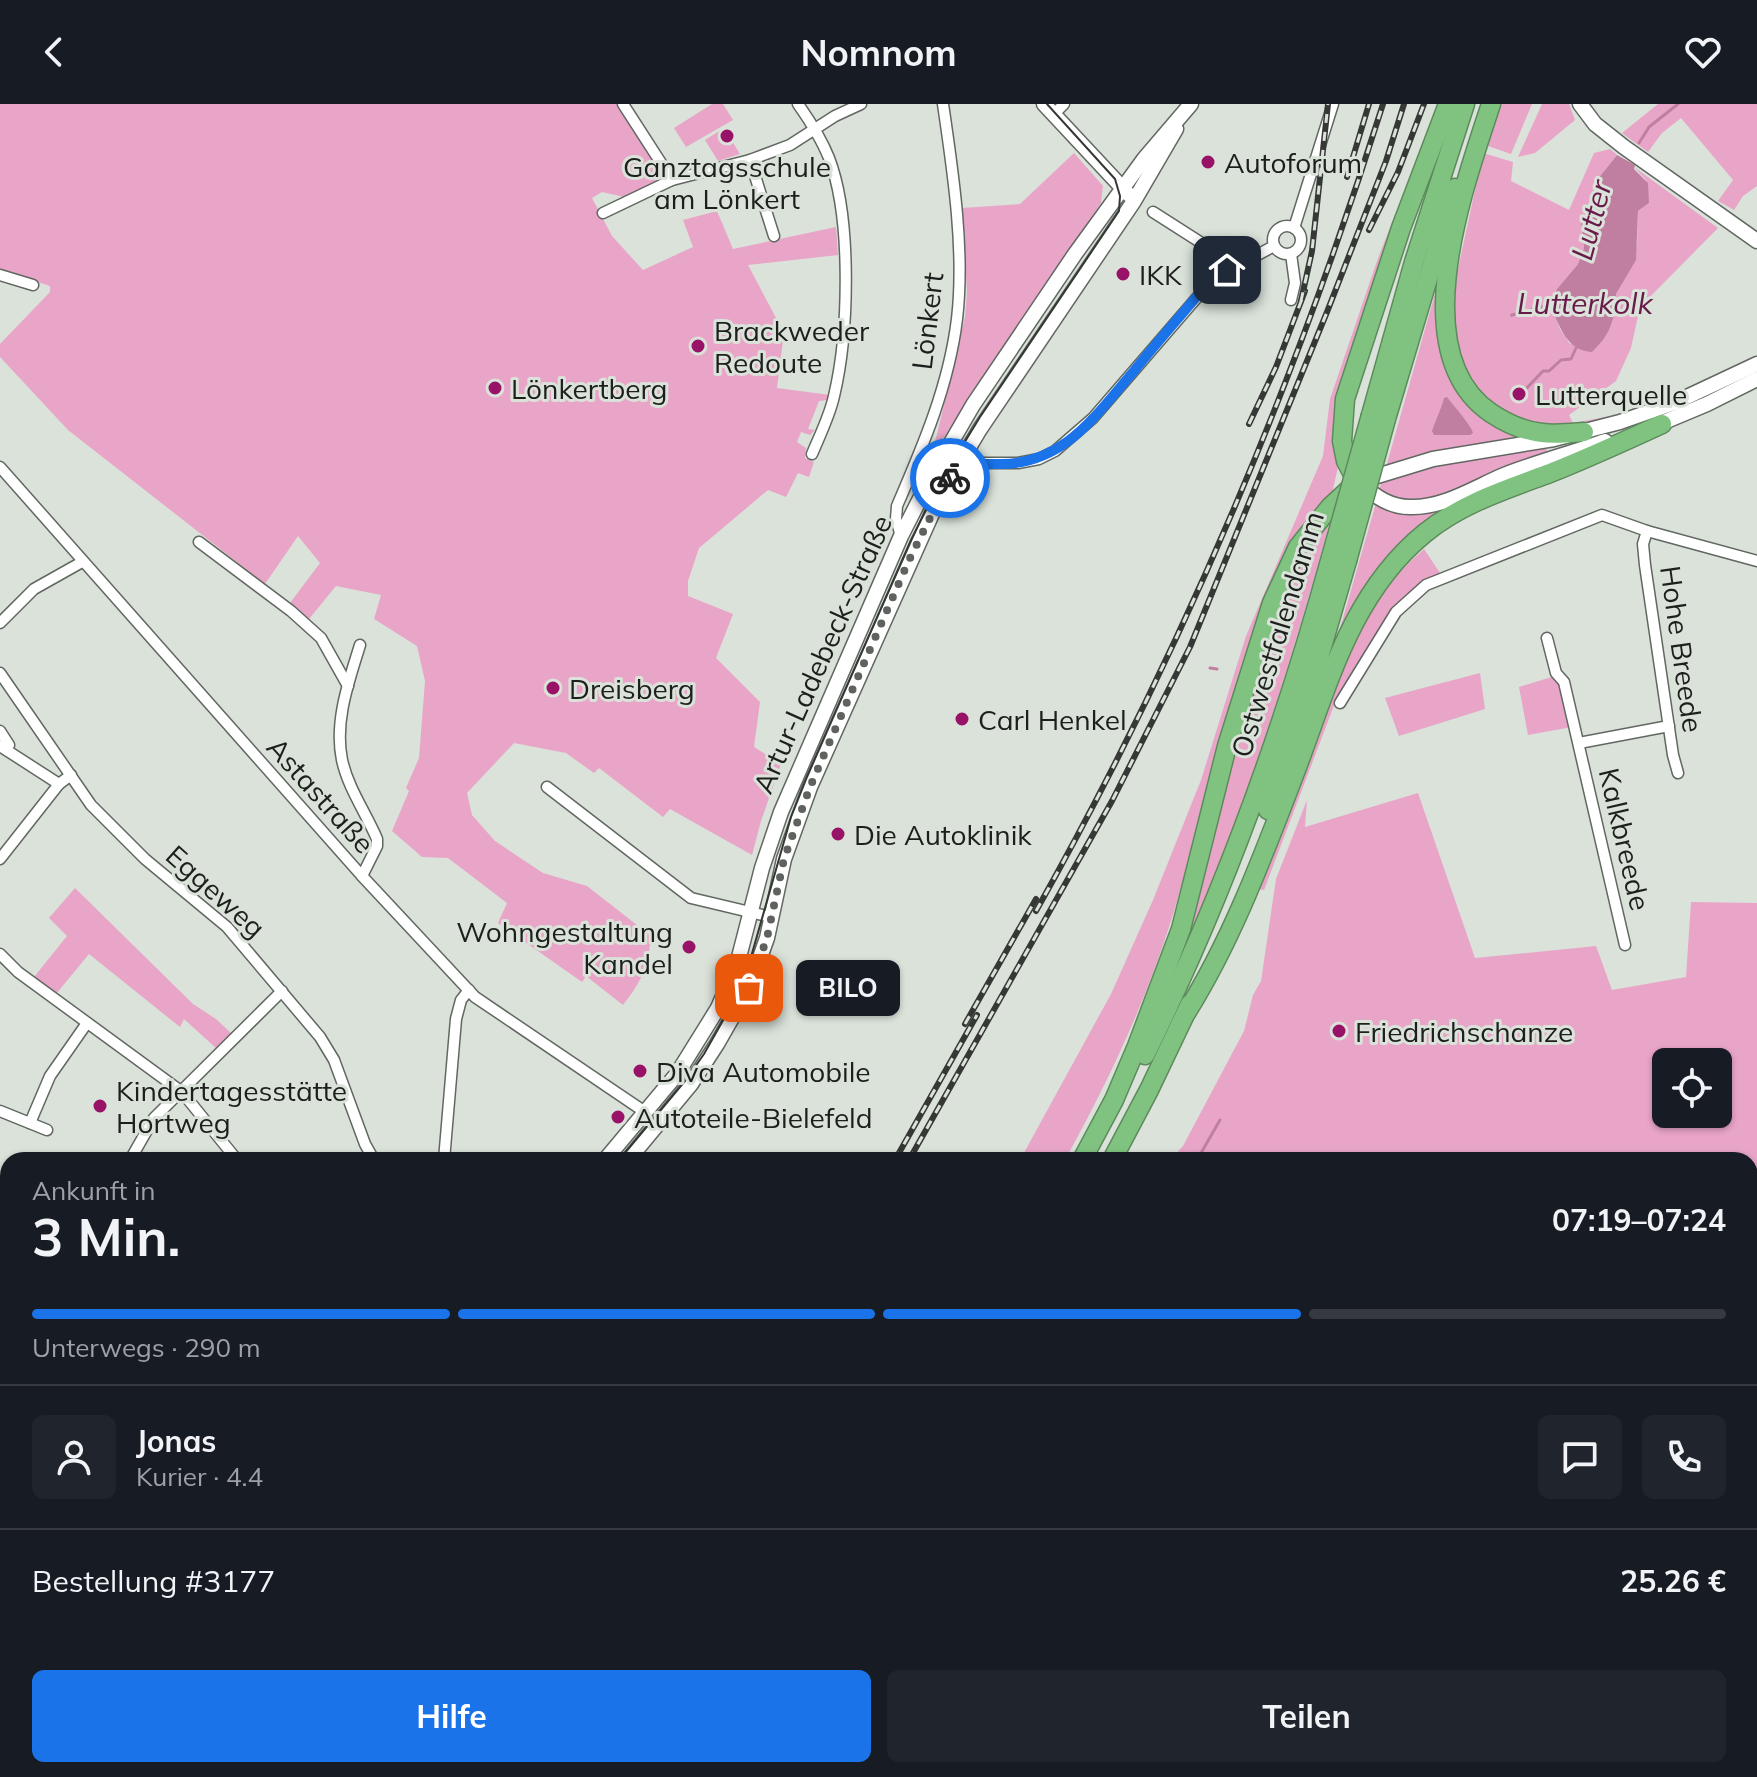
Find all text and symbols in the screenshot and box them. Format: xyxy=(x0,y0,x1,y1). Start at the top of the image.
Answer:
icon: back xyxy=(32,30,76,74)
text: Nomnom xyxy=(800,30,957,75)
icon: heart xyxy=(1681,30,1725,74)
marker: Ganztagsschule am Lönkert xyxy=(718,127,736,145)
place label: Autoforum xyxy=(1224,145,1362,180)
place label: Ganztagsschule am Lönkert xyxy=(623,149,831,216)
marker: Autoforum xyxy=(1199,153,1217,171)
water label: Lutter xyxy=(1562,175,1620,264)
pin xyxy=(1193,236,1261,304)
icon: home xyxy=(1205,248,1249,292)
place label: IKK xyxy=(1139,257,1183,292)
marker: IKK xyxy=(1114,265,1132,283)
street label: Lönkert xyxy=(904,270,950,372)
water label: Lutterkolk xyxy=(1517,284,1654,322)
place label: Brackweder Redoute xyxy=(714,313,870,380)
marker: Brackweder Redoute xyxy=(689,337,707,355)
place label: Lönkertberg xyxy=(511,371,667,406)
place label: Lutterquelle xyxy=(1535,377,1687,412)
marker: Lönkertberg xyxy=(486,379,504,397)
marker: Lutterquelle xyxy=(1510,385,1528,403)
courier xyxy=(910,438,990,518)
icon: bike xyxy=(928,456,972,500)
street label: Ostwestfalendamm xyxy=(1223,507,1331,761)
street label: Artur-Ladebeck-Straße xyxy=(745,509,899,799)
street label: Hohe Breede xyxy=(1653,563,1711,735)
place label: Dreisberg xyxy=(569,671,695,706)
marker: Dreisberg xyxy=(544,679,562,697)
place label: Carl Henkel xyxy=(978,702,1127,737)
marker: Carl Henkel xyxy=(953,710,971,728)
street label: Astastraße xyxy=(260,730,382,860)
street label: Kalkbreede xyxy=(1592,764,1658,914)
place label: Die Autoklinik xyxy=(854,817,1032,852)
marker: Die Autoklinik xyxy=(829,825,847,843)
street label: Eggeweg xyxy=(159,837,273,945)
place label: Wohngestaltung Kandel xyxy=(456,914,673,981)
marker: Wohngestaltung Kandel xyxy=(680,938,698,956)
pin xyxy=(715,954,783,1022)
callout: BILO xyxy=(797,960,901,1016)
icon: bag xyxy=(727,966,771,1010)
text: BILO xyxy=(818,971,878,1004)
place label: Friedrichschanze xyxy=(1355,1014,1573,1049)
marker: Friedrichschanze xyxy=(1330,1022,1348,1040)
map controls xyxy=(1652,1048,1732,1128)
button: locate xyxy=(1652,1048,1732,1128)
place label: Diva Automobile xyxy=(656,1054,871,1089)
marker: Diva Automobile xyxy=(631,1062,649,1080)
place label: Kindertagesstätte Hortweg xyxy=(116,1073,347,1140)
marker: Kindertagesstätte Hortweg xyxy=(91,1097,109,1115)
place label: Autoteile-Bielefeld xyxy=(634,1100,873,1135)
marker: Autoteile-Bielefeld xyxy=(609,1108,627,1126)
text: Ankunft in xyxy=(32,1174,155,1207)
text: 07:19–07:24 xyxy=(1552,1201,1726,1239)
text: 3 Min. xyxy=(32,1204,181,1269)
text: Unterwegs · 290 m xyxy=(32,1331,261,1364)
button: person xyxy=(32,1415,116,1499)
button: chat xyxy=(1538,1415,1622,1499)
button: phone xyxy=(1642,1415,1726,1499)
text: Jonas xyxy=(136,1422,216,1460)
text: Kurier · 4.4 xyxy=(136,1460,263,1493)
text: Bestellung #3177 xyxy=(32,1562,275,1600)
text: 25.26 € xyxy=(1620,1562,1726,1600)
button: Hilfe xyxy=(32,1670,871,1762)
button: Teilen xyxy=(887,1670,1726,1762)

